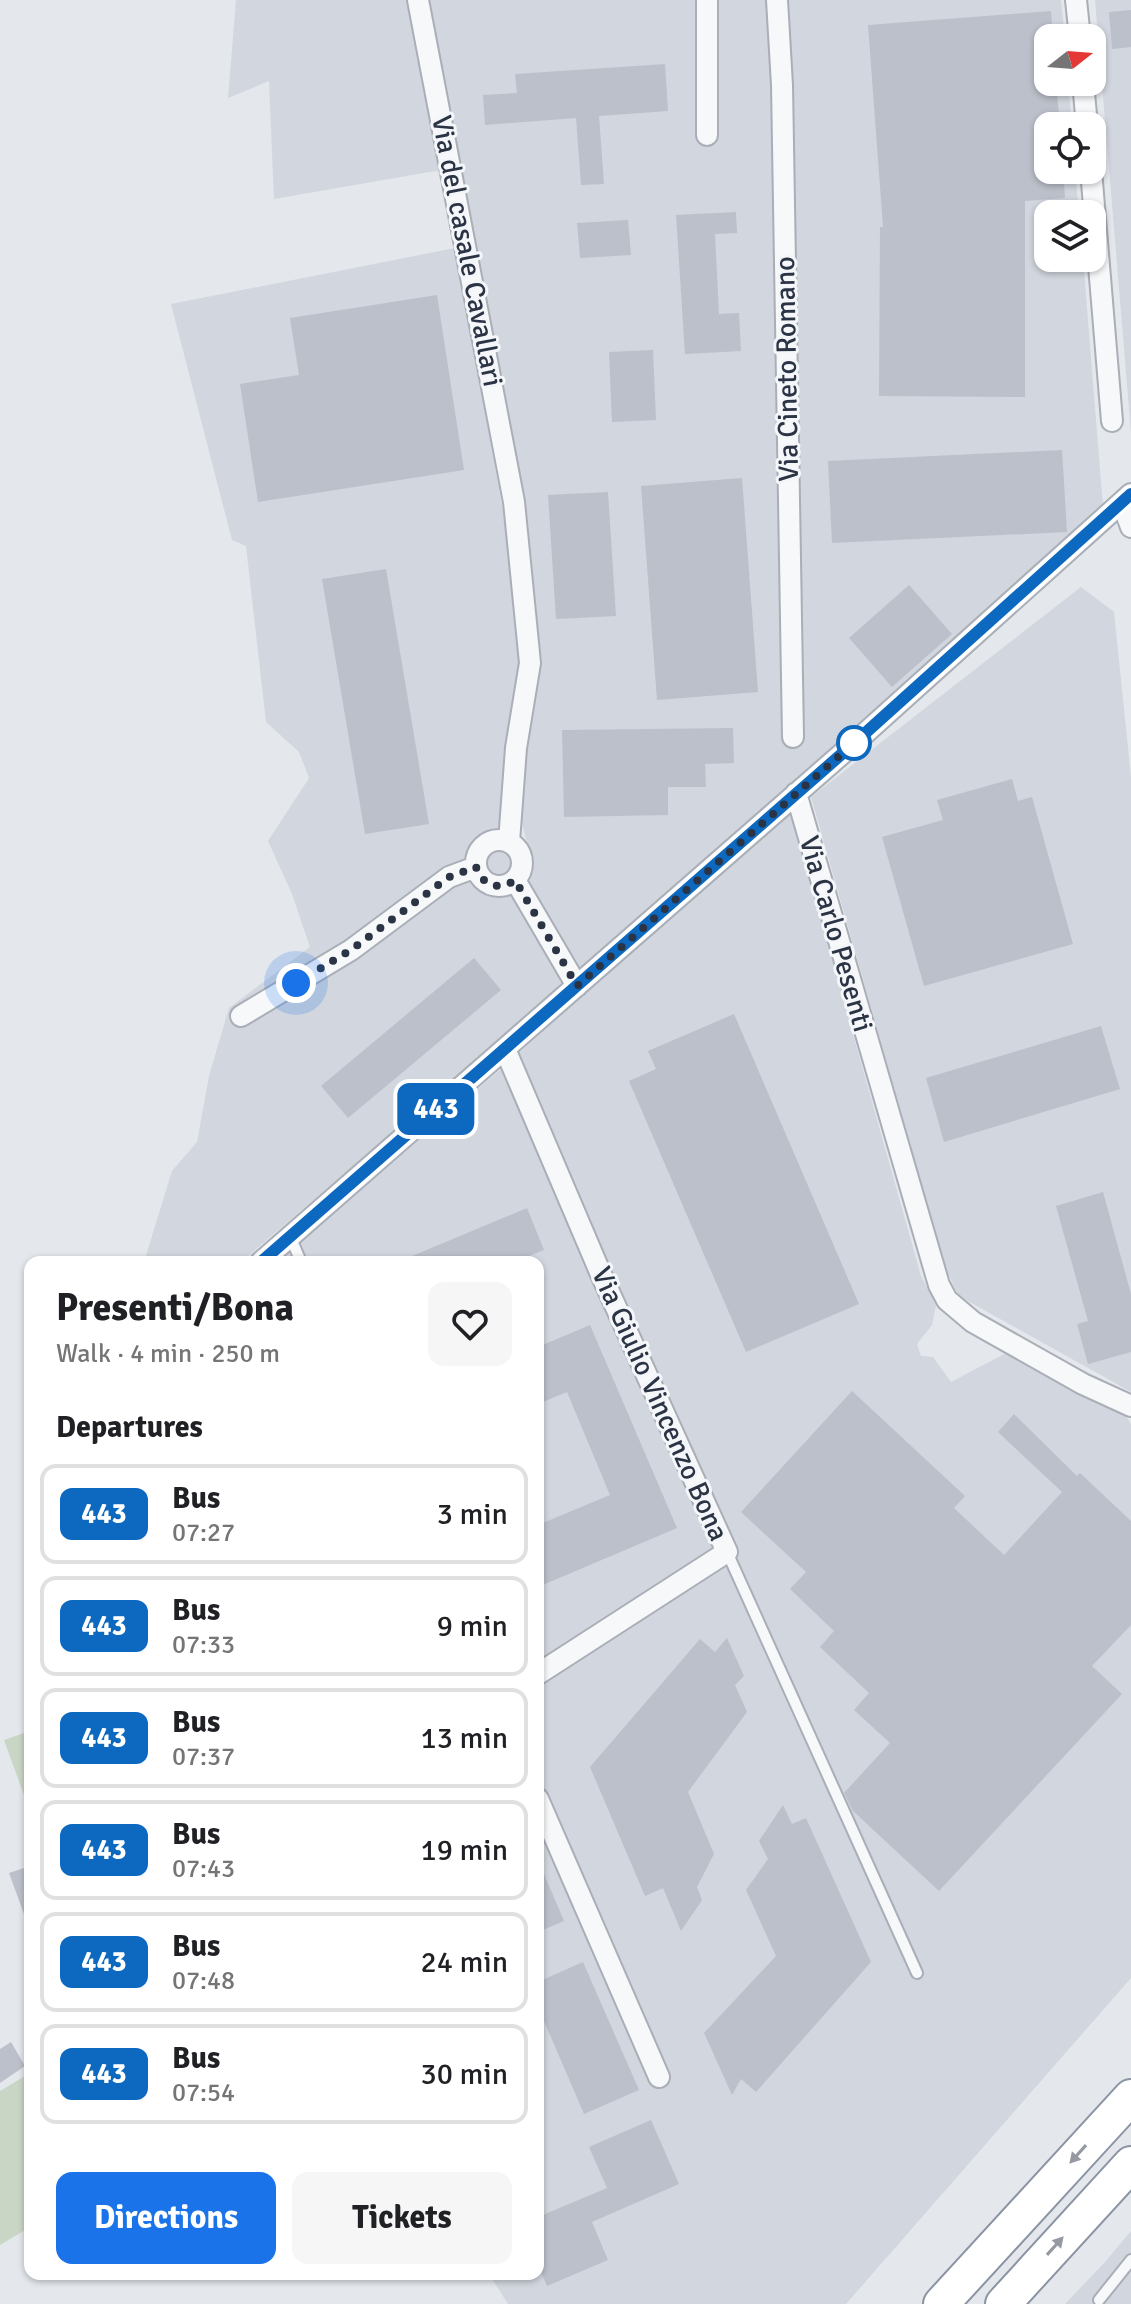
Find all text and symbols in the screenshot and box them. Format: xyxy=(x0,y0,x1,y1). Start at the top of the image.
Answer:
north arrow xyxy=(1034,24,1106,96)
map controls xyxy=(1034,24,1106,272)
button: locate xyxy=(1034,112,1106,184)
street label: Via del casale Cavallari xyxy=(424,113,510,389)
button: layers xyxy=(1034,200,1106,272)
street label: Via Cineto Romano xyxy=(768,256,806,482)
unlabelled marker xyxy=(837,726,871,760)
street label: Via Carlo Pesenti xyxy=(792,832,880,1036)
your location xyxy=(276,963,316,1003)
line badge: 443 xyxy=(390,1083,482,1135)
text: 443 xyxy=(413,1092,459,1126)
street label: Via Giulio Vincenzo Bona xyxy=(584,1262,736,1546)
button: heart xyxy=(428,1282,512,1366)
text: Presenti/Bona xyxy=(56,1284,294,1331)
text: Walk · 4 min · 250 m xyxy=(56,1338,280,1370)
text: Departures xyxy=(56,1409,203,1446)
text: Bus xyxy=(172,1480,220,1517)
text: 3 min xyxy=(437,1496,508,1533)
text: 443 xyxy=(81,1497,127,1531)
text: 07:27 xyxy=(172,1517,235,1549)
text: Bus xyxy=(172,1592,220,1629)
text: 9 min xyxy=(437,1608,508,1645)
text: 443 xyxy=(81,1609,127,1643)
text: 07:33 xyxy=(172,1629,235,1661)
text: Bus xyxy=(172,1704,220,1741)
text: 13 min xyxy=(421,1720,508,1757)
text: 443 xyxy=(81,1721,127,1755)
text: 07:37 xyxy=(172,1741,235,1773)
text: Bus xyxy=(172,1816,220,1853)
text: 19 min xyxy=(421,1832,508,1869)
text: 443 xyxy=(81,1833,127,1867)
text: 07:43 xyxy=(172,1853,235,1885)
text: Bus xyxy=(172,1928,220,1965)
text: 24 min xyxy=(421,1944,508,1981)
text: 443 xyxy=(81,1945,127,1979)
text: 07:48 xyxy=(172,1965,235,1997)
text: Bus xyxy=(172,2040,220,2077)
text: 30 min xyxy=(421,2056,508,2093)
text: 443 xyxy=(81,2057,127,2091)
text: 07:54 xyxy=(172,2077,235,2109)
one-way arrow xyxy=(1070,2145,1088,2164)
button: Directions xyxy=(56,2172,276,2264)
button: Tickets xyxy=(292,2172,512,2264)
one-way arrow xyxy=(1046,2237,1064,2256)

